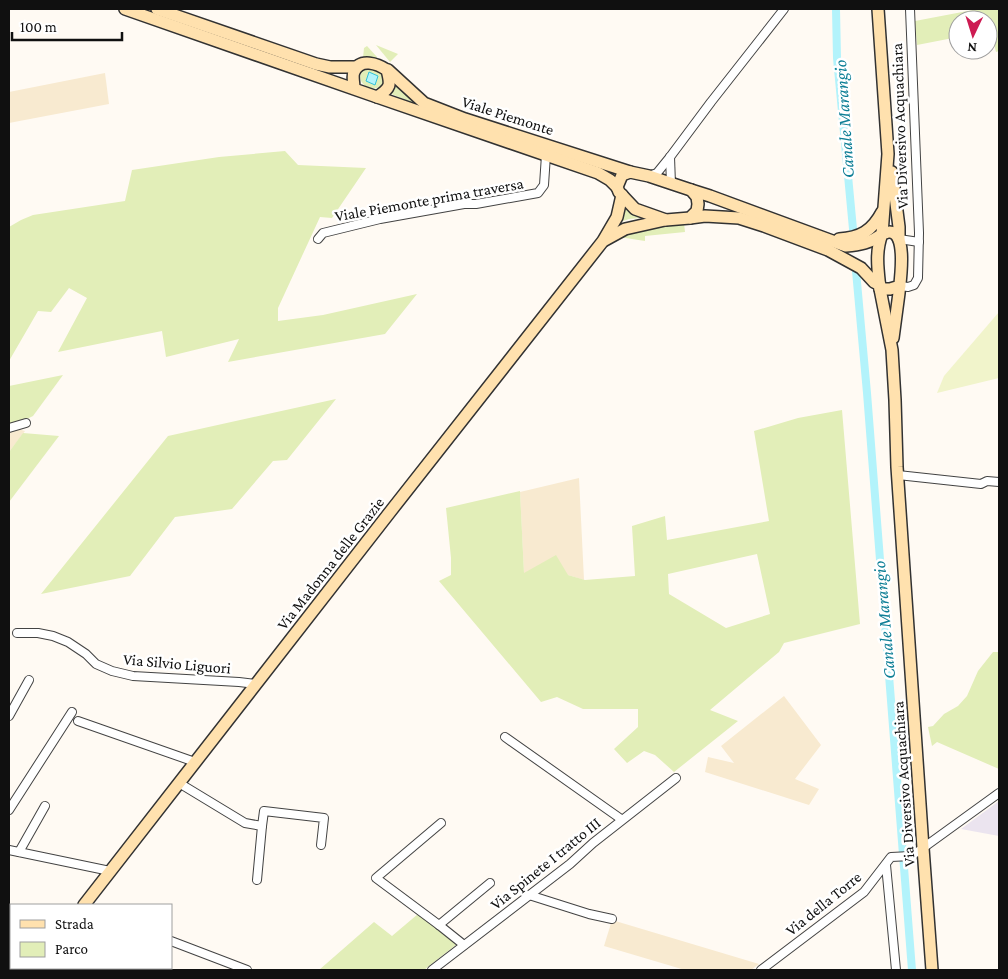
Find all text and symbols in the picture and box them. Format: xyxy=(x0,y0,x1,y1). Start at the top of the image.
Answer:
scale bar xyxy=(12,10,122,42)
north arrow xyxy=(948,10,998,60)
text: 100 m xyxy=(20,19,57,35)
text: N xyxy=(966,40,977,56)
street label: Via Diversivo Acquachiara xyxy=(888,42,912,209)
water label: Canale Marangio xyxy=(830,59,858,179)
street label: Viale Piemonte xyxy=(460,93,556,138)
street label: Viale Piemonte prima traversa xyxy=(333,174,526,225)
street label: Via Madonna delle Grazie xyxy=(274,494,387,633)
water label: Canale Marangio xyxy=(869,560,899,680)
street label: Via Silvio Liguori xyxy=(122,650,232,678)
street label: Via Diversivo Acquachiara xyxy=(889,700,919,867)
street label: Via Spinete I tratto III xyxy=(487,814,604,914)
street label: Via della Torre xyxy=(782,868,864,939)
legend xyxy=(10,904,172,969)
text: Strada xyxy=(55,916,94,932)
text: Parco xyxy=(55,941,88,957)

